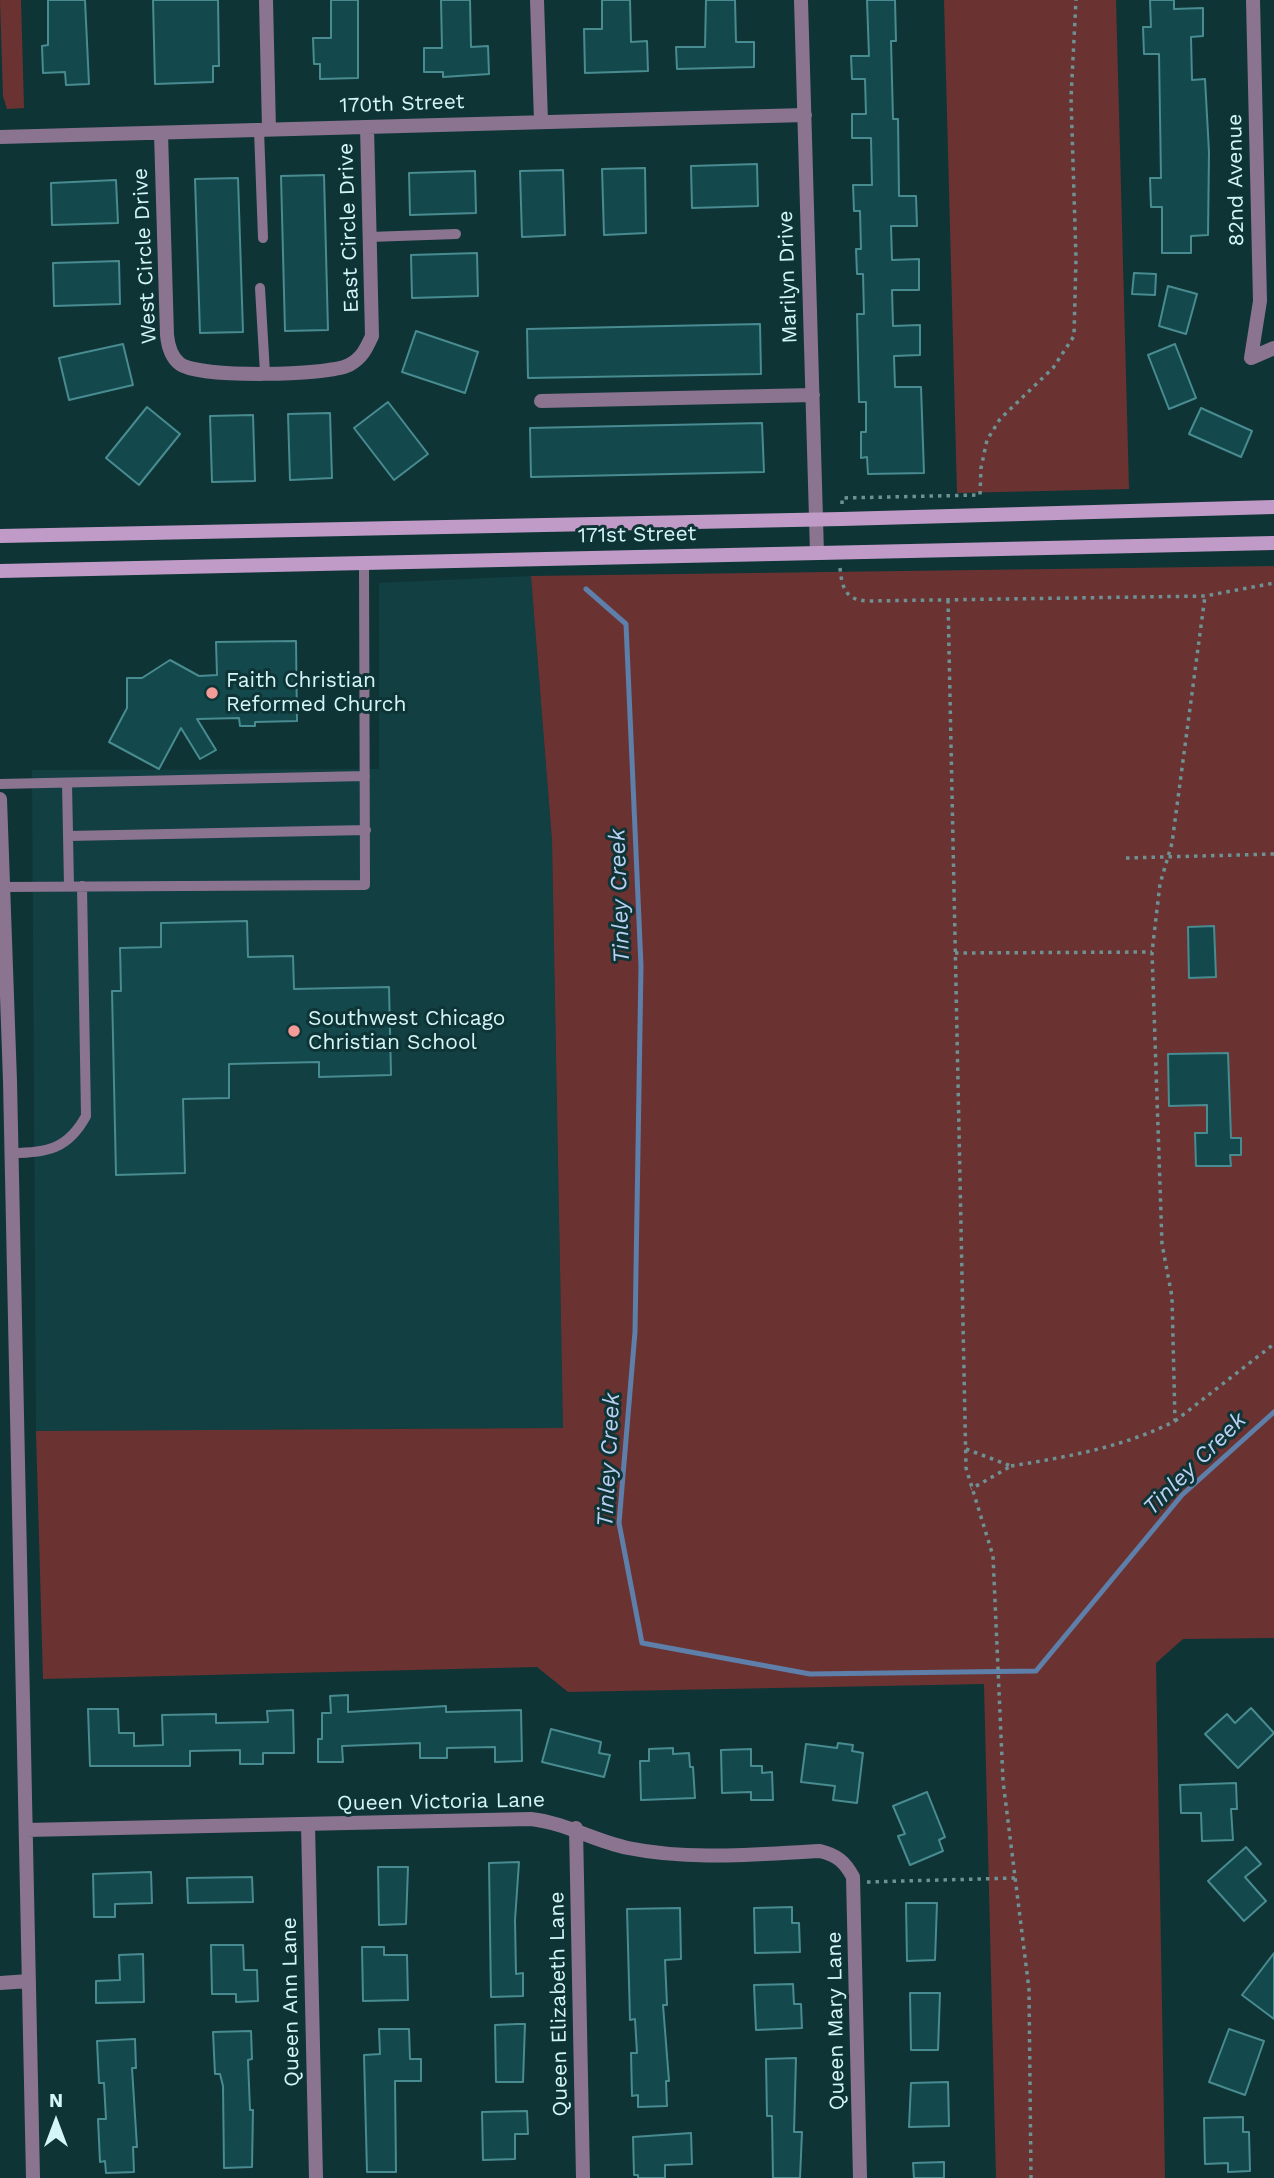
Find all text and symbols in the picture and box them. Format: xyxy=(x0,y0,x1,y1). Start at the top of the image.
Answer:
street label: 170th Street xyxy=(339,89,465,119)
street label: 82nd Avenue xyxy=(1222,113,1250,247)
street label: East Circle Drive xyxy=(333,142,365,314)
street label: West Circle Drive xyxy=(128,167,162,345)
street label: Marilyn Drive xyxy=(773,210,803,344)
street label: 171st Street xyxy=(578,521,696,549)
place label: Faith Christian Reformed Church xyxy=(226,668,407,718)
marker: Faith Christian Reformed Church xyxy=(204,685,220,701)
water label: Tinley Creek xyxy=(604,828,636,964)
place label: Southwest Chicago Christian School xyxy=(308,1006,505,1056)
marker: Southwest Chicago Christian School xyxy=(286,1023,302,1039)
water label: Tinley Creek xyxy=(592,1392,626,1528)
water label: Tinley Creek xyxy=(1138,1407,1252,1521)
street label: Queen Victoria Lane xyxy=(337,1788,545,1816)
street label: Queen Elizabeth Lane xyxy=(544,1891,574,2117)
street label: Queen Ann Lane xyxy=(277,1917,305,2087)
street label: Queen Mary Lane xyxy=(822,1931,850,2111)
north arrow xyxy=(21,2087,91,2157)
text: N xyxy=(49,2089,63,2112)

